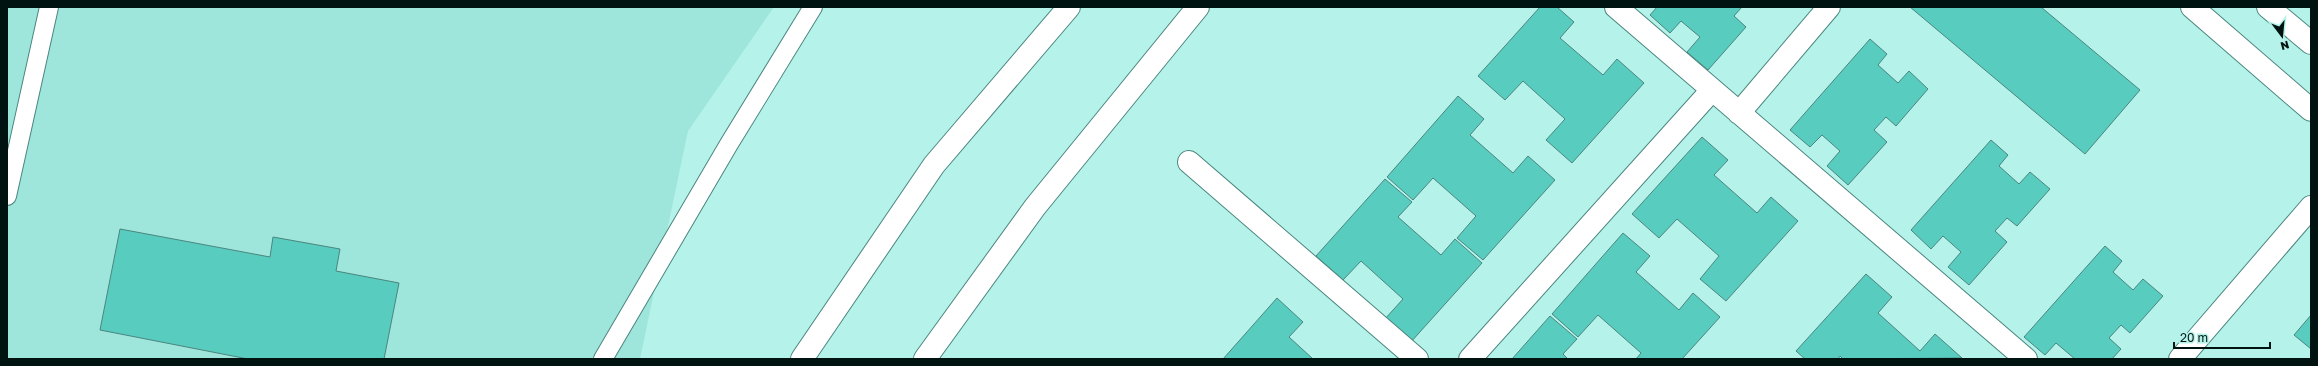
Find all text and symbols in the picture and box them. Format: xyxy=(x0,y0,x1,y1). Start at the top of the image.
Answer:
north arrow xyxy=(2262,16,2302,56)
text: N xyxy=(2279,39,2291,53)
scale bar xyxy=(2174,324,2270,350)
text: 20 m xyxy=(2180,330,2208,345)

